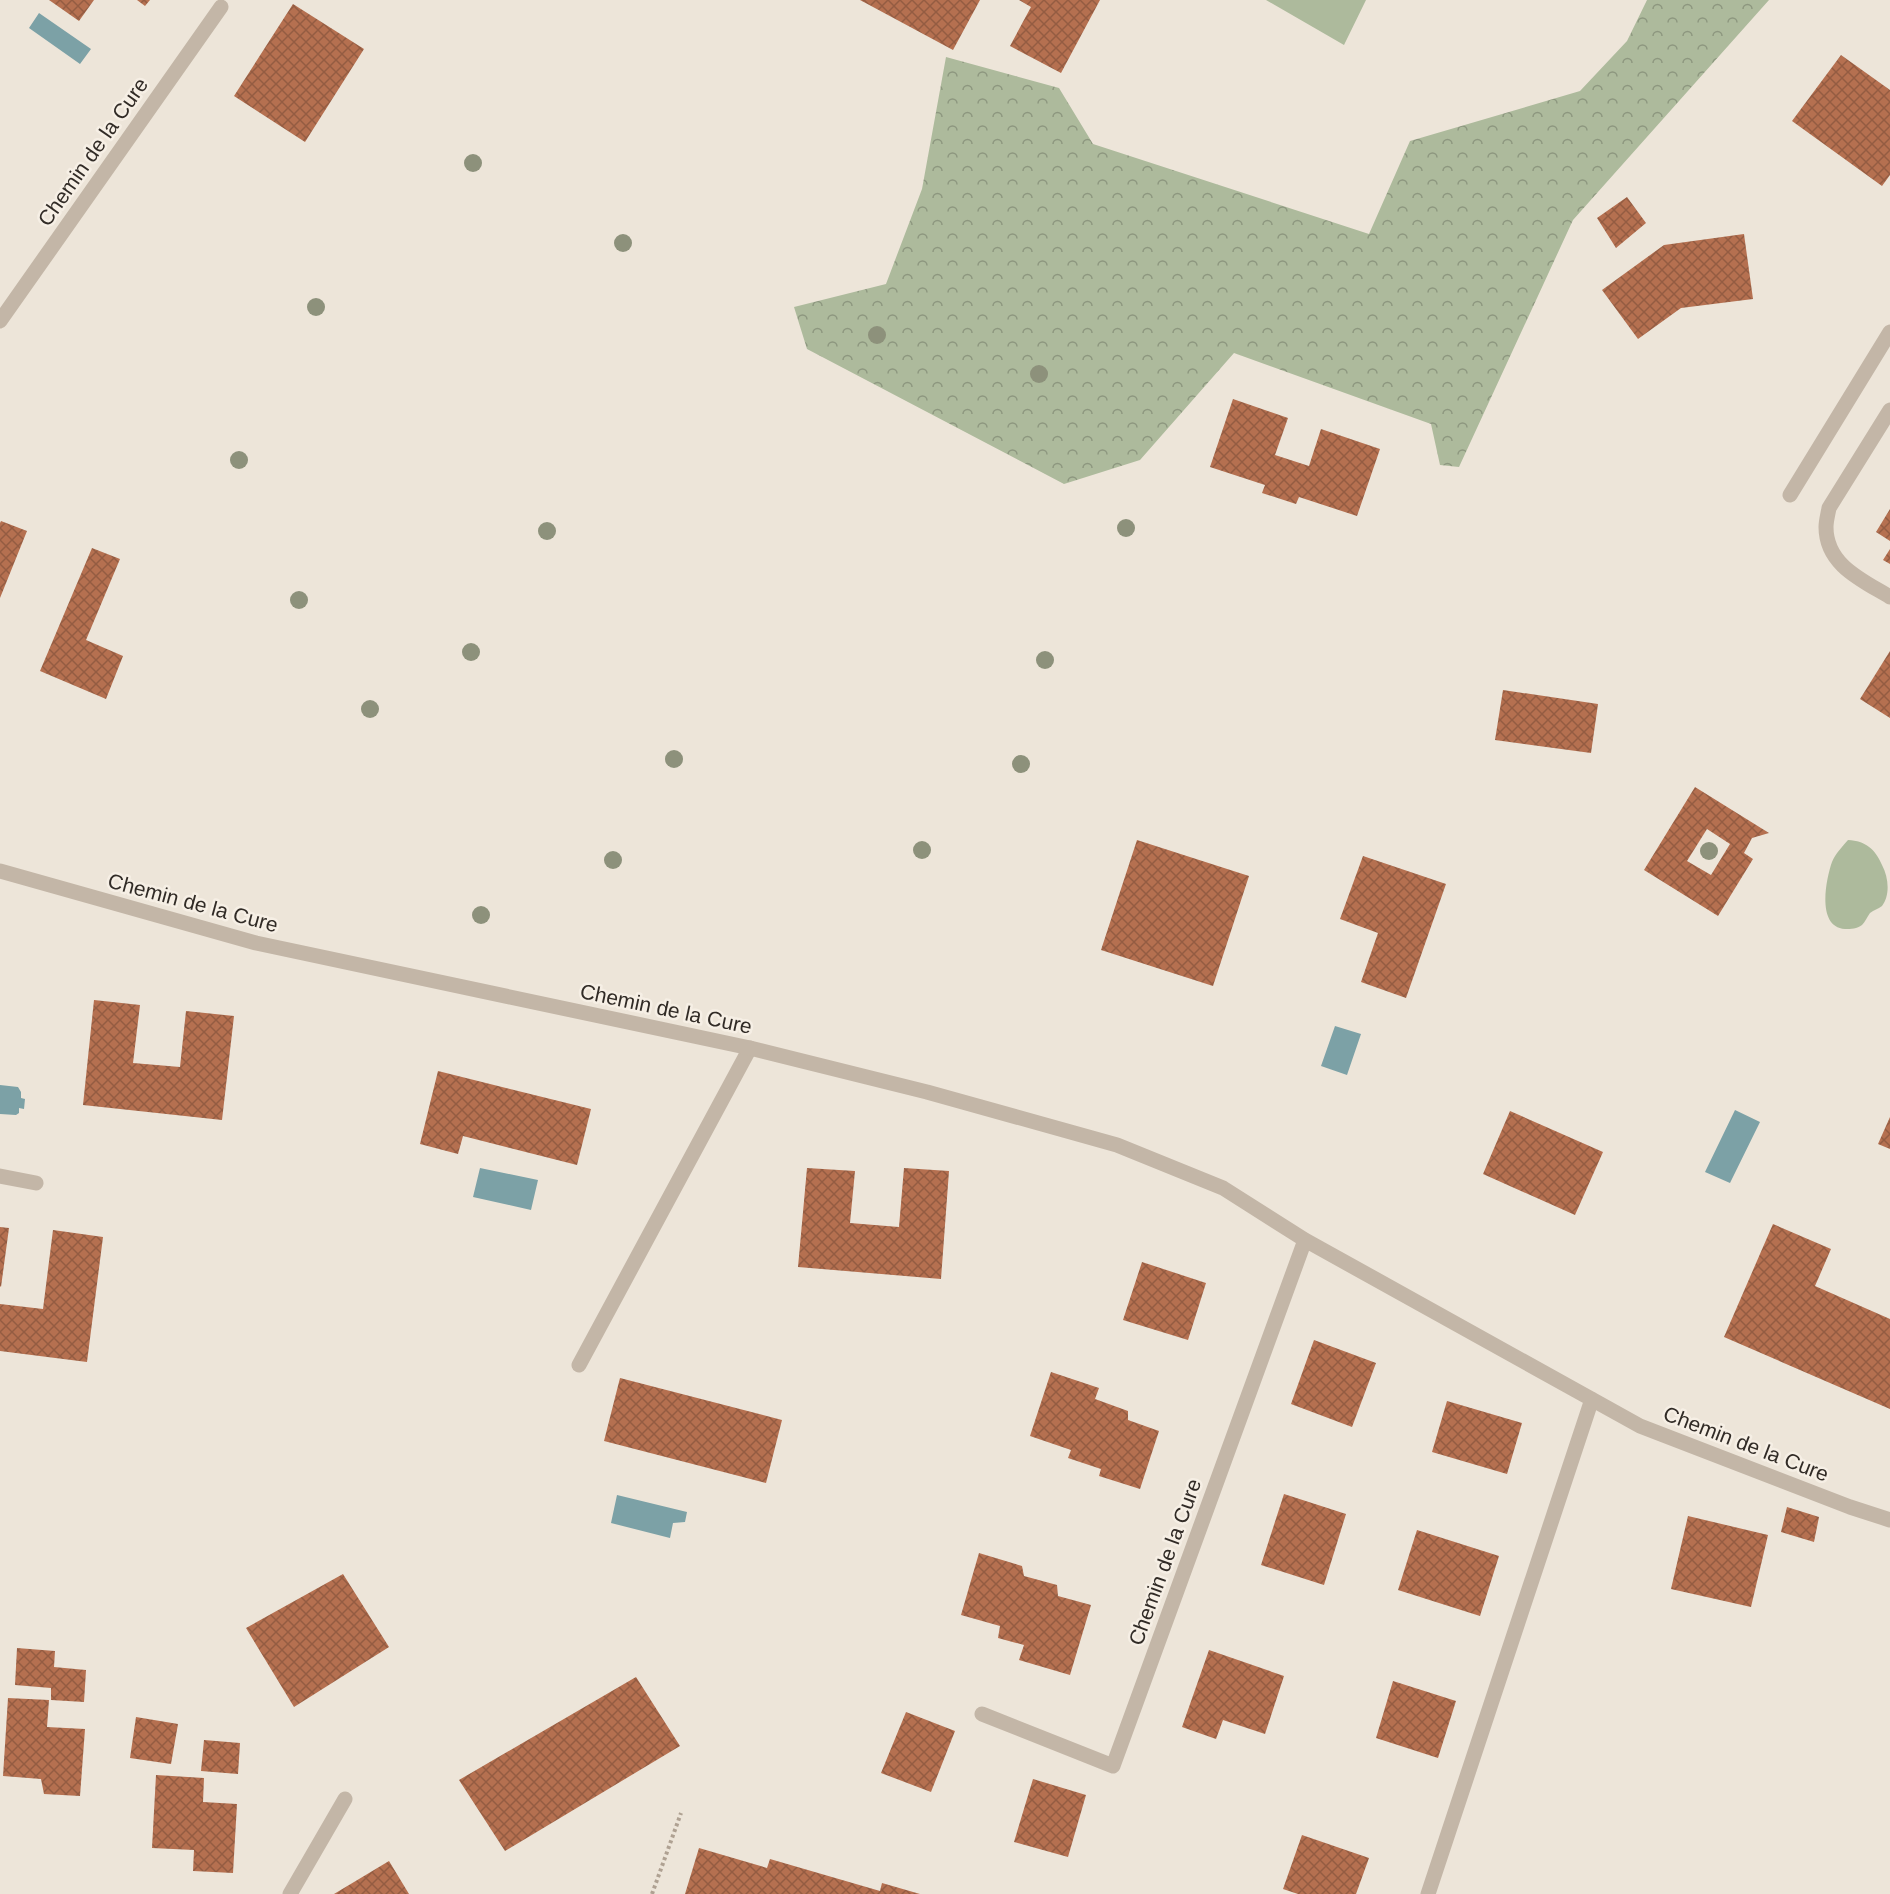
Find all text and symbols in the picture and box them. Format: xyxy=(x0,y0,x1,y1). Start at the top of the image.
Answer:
street label: Chemin de la Cure xyxy=(33,73,152,230)
street label: Chemin de la Cure xyxy=(106,869,281,936)
street label: Chemin de la Cure xyxy=(578,979,754,1038)
street label: Chemin de la Cure xyxy=(1660,1401,1832,1486)
street label: Chemin de la Cure xyxy=(1124,1476,1205,1648)

